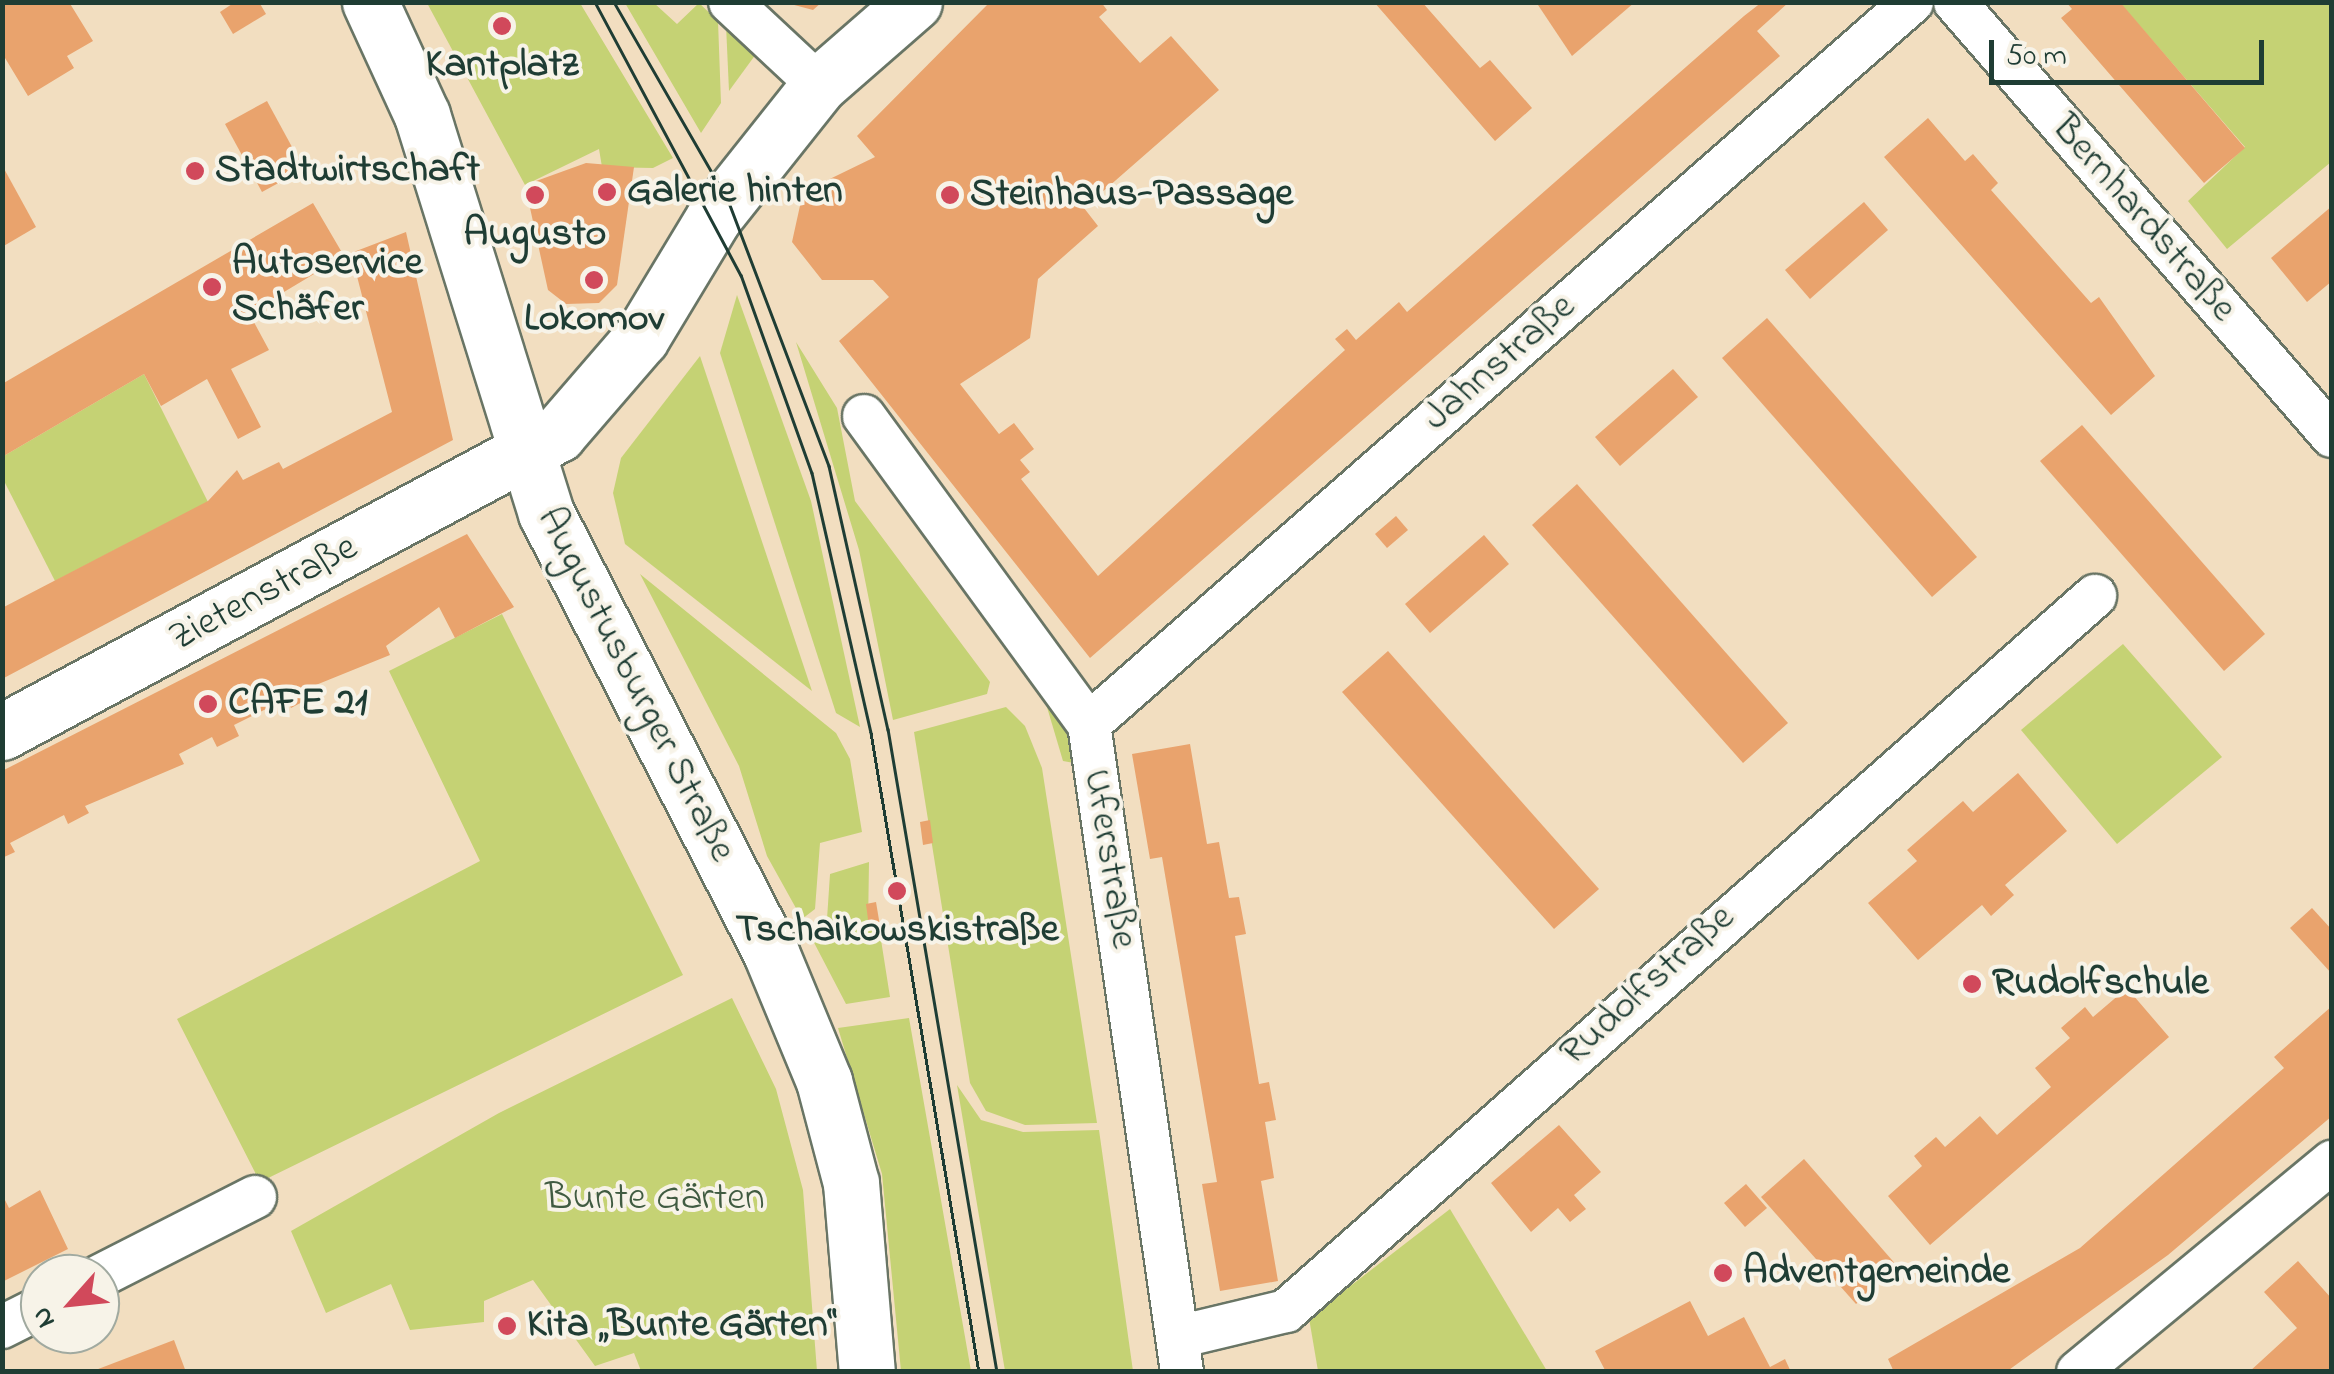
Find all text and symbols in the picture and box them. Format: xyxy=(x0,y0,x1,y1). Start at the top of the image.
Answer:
marker: Kantplatz xyxy=(491,15,513,37)
scale bar xyxy=(1994,20,2269,82)
text: 50 m xyxy=(2006,35,2067,79)
place label: Kantplatz xyxy=(425,42,579,90)
street label: Bernhardstraße xyxy=(2040,105,2246,333)
place label: Stadtwirtschaft xyxy=(215,147,480,195)
marker: Stadtwirtschaft xyxy=(184,160,206,182)
place label: Galerie hinten xyxy=(627,168,843,216)
place label: Steinhaus-Passage xyxy=(970,171,1293,219)
marker: Galerie hinten xyxy=(596,181,618,203)
marker: Augusto xyxy=(524,184,546,206)
marker: Steinhaus-Passage xyxy=(939,184,961,206)
place label: Augusto xyxy=(464,211,606,259)
place label: Autoservice Schäfer xyxy=(232,240,423,334)
marker: Lokomov xyxy=(583,269,605,291)
marker: Autoservice Schäfer xyxy=(201,276,223,298)
street label: Jahnstraße xyxy=(1414,284,1586,442)
place label: Lokomov xyxy=(524,296,664,344)
street label: Augustusburger Straße xyxy=(525,500,745,870)
street label: Zietenstraße xyxy=(162,525,366,663)
place label: CAFE 21 xyxy=(228,680,367,728)
marker: CAFE 21 xyxy=(197,693,219,715)
street label: Uferstraße xyxy=(1071,766,1147,952)
marker: Tschaikowskistraße xyxy=(886,880,908,902)
street label: Rudolfstraße xyxy=(1551,895,1745,1077)
place label: Tschaikowskistraße xyxy=(735,907,1059,955)
place label: Rudolfschule xyxy=(1992,960,2209,1008)
marker: Rudolfschule xyxy=(1961,973,1983,995)
park label: Bunte Gärten xyxy=(545,1175,765,1223)
place label: Adventgemeinde xyxy=(1743,1249,2010,1297)
north arrow xyxy=(20,1254,120,1354)
marker: Adventgemeinde xyxy=(1712,1262,1734,1284)
text: N xyxy=(22,1299,67,1335)
place label: Kita „Bunte Gärten“ xyxy=(527,1302,837,1350)
marker: Kita „Bunte Gärten“ xyxy=(496,1315,518,1337)

